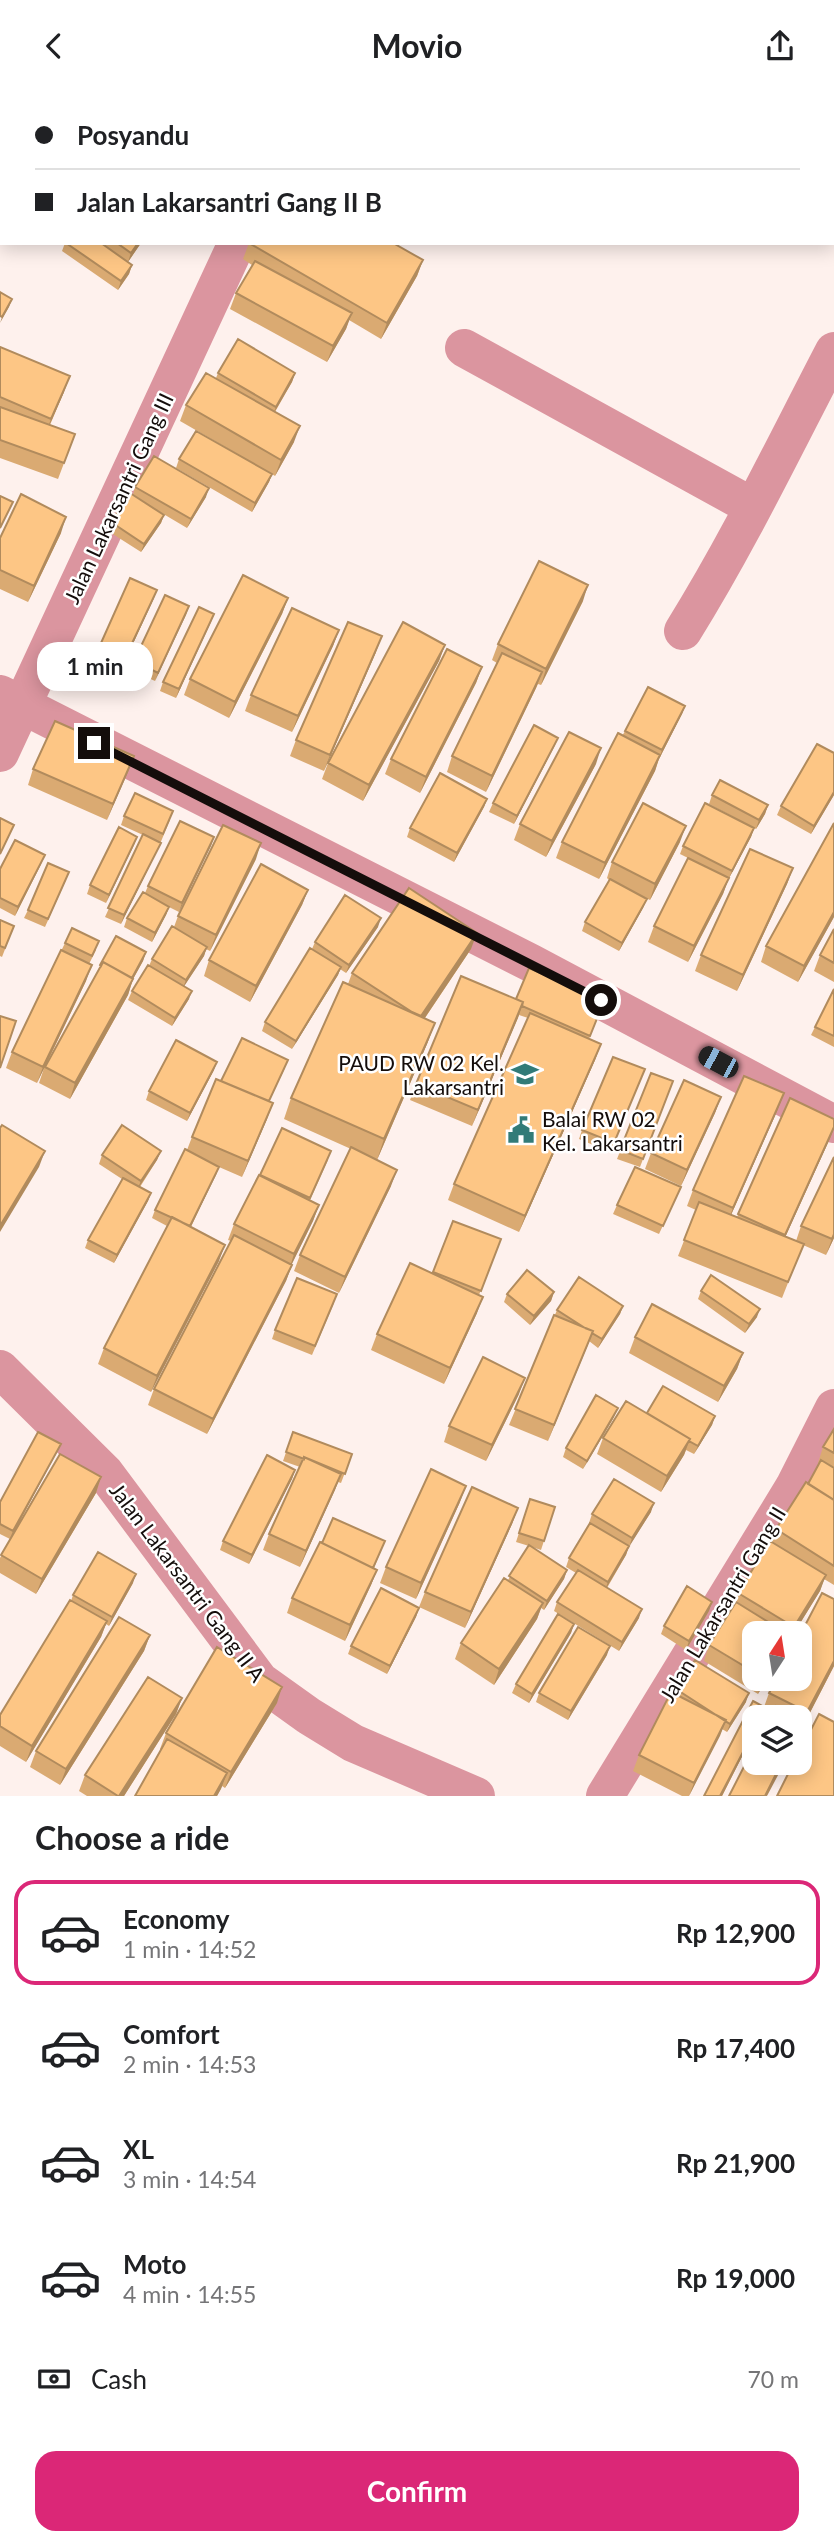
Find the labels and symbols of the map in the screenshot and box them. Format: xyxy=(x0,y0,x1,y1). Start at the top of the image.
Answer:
street label: Jalan Lakarsantri Gang III xyxy=(58,389,178,607)
callout: 1 min xyxy=(36,641,152,691)
route end xyxy=(78,727,110,759)
route start xyxy=(585,984,617,1016)
car xyxy=(695,1043,742,1081)
place label: PAUD RW 02 Kel. Lakarsantri xyxy=(338,1050,504,1099)
school or university icon: PAUD RW 02 Kel. Lakarsantri xyxy=(510,1059,540,1089)
place label: Balai RW 02 Kel. Lakarsantri xyxy=(542,1106,683,1155)
public building icon: Balai RW 02 Kel. Lakarsantri xyxy=(506,1115,536,1145)
street label: Jalan Lakarsantri Gang II A xyxy=(105,1478,271,1687)
street label: Jalan Lakarsantri Gang II xyxy=(654,1502,790,1706)
north arrow xyxy=(742,1621,812,1691)

